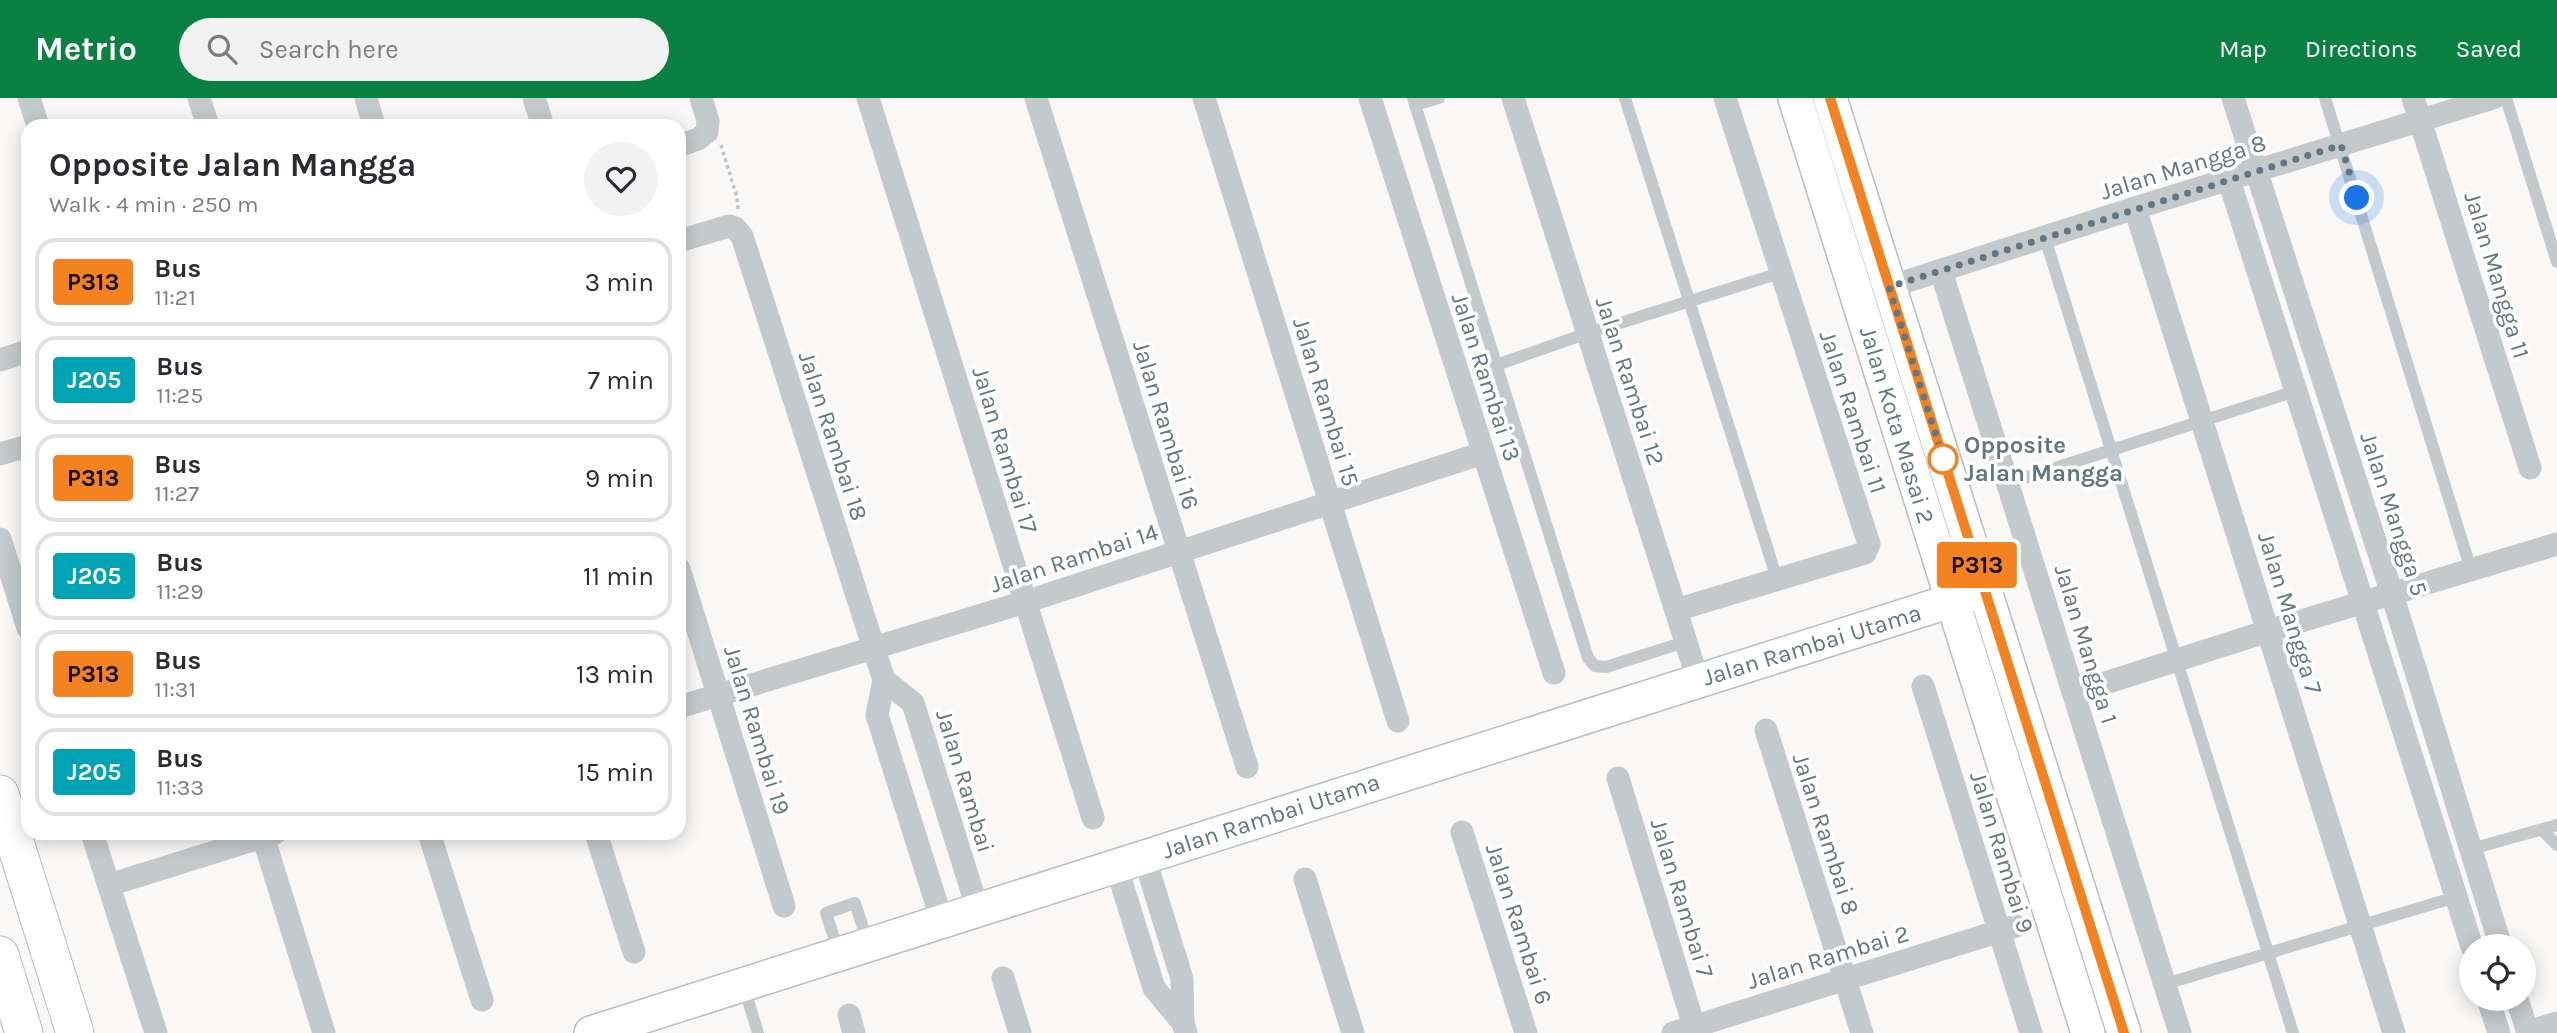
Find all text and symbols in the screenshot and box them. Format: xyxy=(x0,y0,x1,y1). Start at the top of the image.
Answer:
search box xyxy=(179,18,669,81)
text: Metrio xyxy=(35,30,137,68)
icon: search xyxy=(203,30,241,68)
text: Search here xyxy=(259,34,399,65)
text: Map xyxy=(2219,35,2267,63)
text: Directions xyxy=(2305,35,2418,63)
text: Saved xyxy=(2456,35,2522,63)
street label: Jalan Mangga 8 xyxy=(2097,128,2269,206)
button: heart xyxy=(584,142,658,216)
text: Opposite Jalan Mangga xyxy=(49,146,416,184)
your location xyxy=(2339,180,2374,215)
street label: Jalan Mangga 11 xyxy=(2458,188,2536,362)
text: Walk · 4 min · 250 m xyxy=(49,191,258,218)
text: Bus xyxy=(154,253,201,284)
text: 3 min xyxy=(585,267,654,298)
text: P313 xyxy=(67,268,119,296)
text: 11:21 xyxy=(154,284,196,311)
street label: Jalan Rambai 13 xyxy=(1446,289,1526,465)
street label: Jalan Rambai 12 xyxy=(1590,293,1670,469)
street label: Jalan Rambai 15 xyxy=(1287,314,1365,490)
street label: Jalan Kota Masai 2 xyxy=(1854,323,1940,527)
street label: Jalan Rambai 11 xyxy=(1813,327,1893,497)
street label: Jalan Rambai 16 xyxy=(1127,337,1205,513)
street label: Jalan Rambai 18 xyxy=(792,348,874,524)
text: Bus xyxy=(156,351,203,382)
street label: Jalan Rambai 17 xyxy=(966,363,1044,537)
text: 7 min xyxy=(588,365,654,396)
text: J205 xyxy=(67,366,121,394)
text: 11:25 xyxy=(156,382,203,409)
street label: Jalan Mangga 5 xyxy=(2354,429,2434,599)
place label: Opposite Jalan Mangga xyxy=(1964,431,2123,487)
marker: Opposite Jalan Mangga xyxy=(1928,444,1958,474)
text: Bus xyxy=(154,449,201,480)
text: 9 min xyxy=(585,463,654,494)
text: P313 xyxy=(67,464,119,492)
text: 11:27 xyxy=(154,480,199,507)
street label: Jalan Rambai 14 xyxy=(986,518,1162,598)
street label: Jalan Mangga 7 xyxy=(2252,528,2328,698)
line badge: P313 xyxy=(1928,542,2026,588)
text: Bus xyxy=(156,547,203,578)
text: P313 xyxy=(1951,551,2003,579)
text: 11 min xyxy=(583,561,654,592)
street label: Jalan Mangga 1 xyxy=(2048,561,2124,727)
text: J205 xyxy=(67,562,121,590)
text: 11:29 xyxy=(156,578,204,605)
street label: Jalan Rambai Utama xyxy=(1699,598,1925,692)
street label: Jalan Rambai 19 xyxy=(718,642,796,818)
text: Bus xyxy=(154,645,201,676)
text: 13 min xyxy=(576,659,654,690)
text: P313 xyxy=(67,660,119,688)
text: 11:31 xyxy=(154,676,196,703)
street label: Jalan Rambai xyxy=(930,706,1000,856)
text: Bus xyxy=(156,743,203,774)
street label: Jalan Rambai 8 xyxy=(1787,750,1865,918)
text: 15 min xyxy=(577,757,654,788)
text: J205 xyxy=(67,758,121,786)
street label: Jalan Rambai Utama xyxy=(1159,768,1383,864)
street label: Jalan Rambai 9 xyxy=(1964,768,2040,936)
text: 11:33 xyxy=(156,774,204,801)
street label: Jalan Rambai 7 xyxy=(1645,815,1719,981)
street label: Jalan Rambai 6 xyxy=(1480,840,1558,1008)
street label: Jalan Rambai 2 xyxy=(1744,919,1912,995)
map controls xyxy=(2459,934,2536,1011)
button: locate xyxy=(2459,934,2536,1011)

